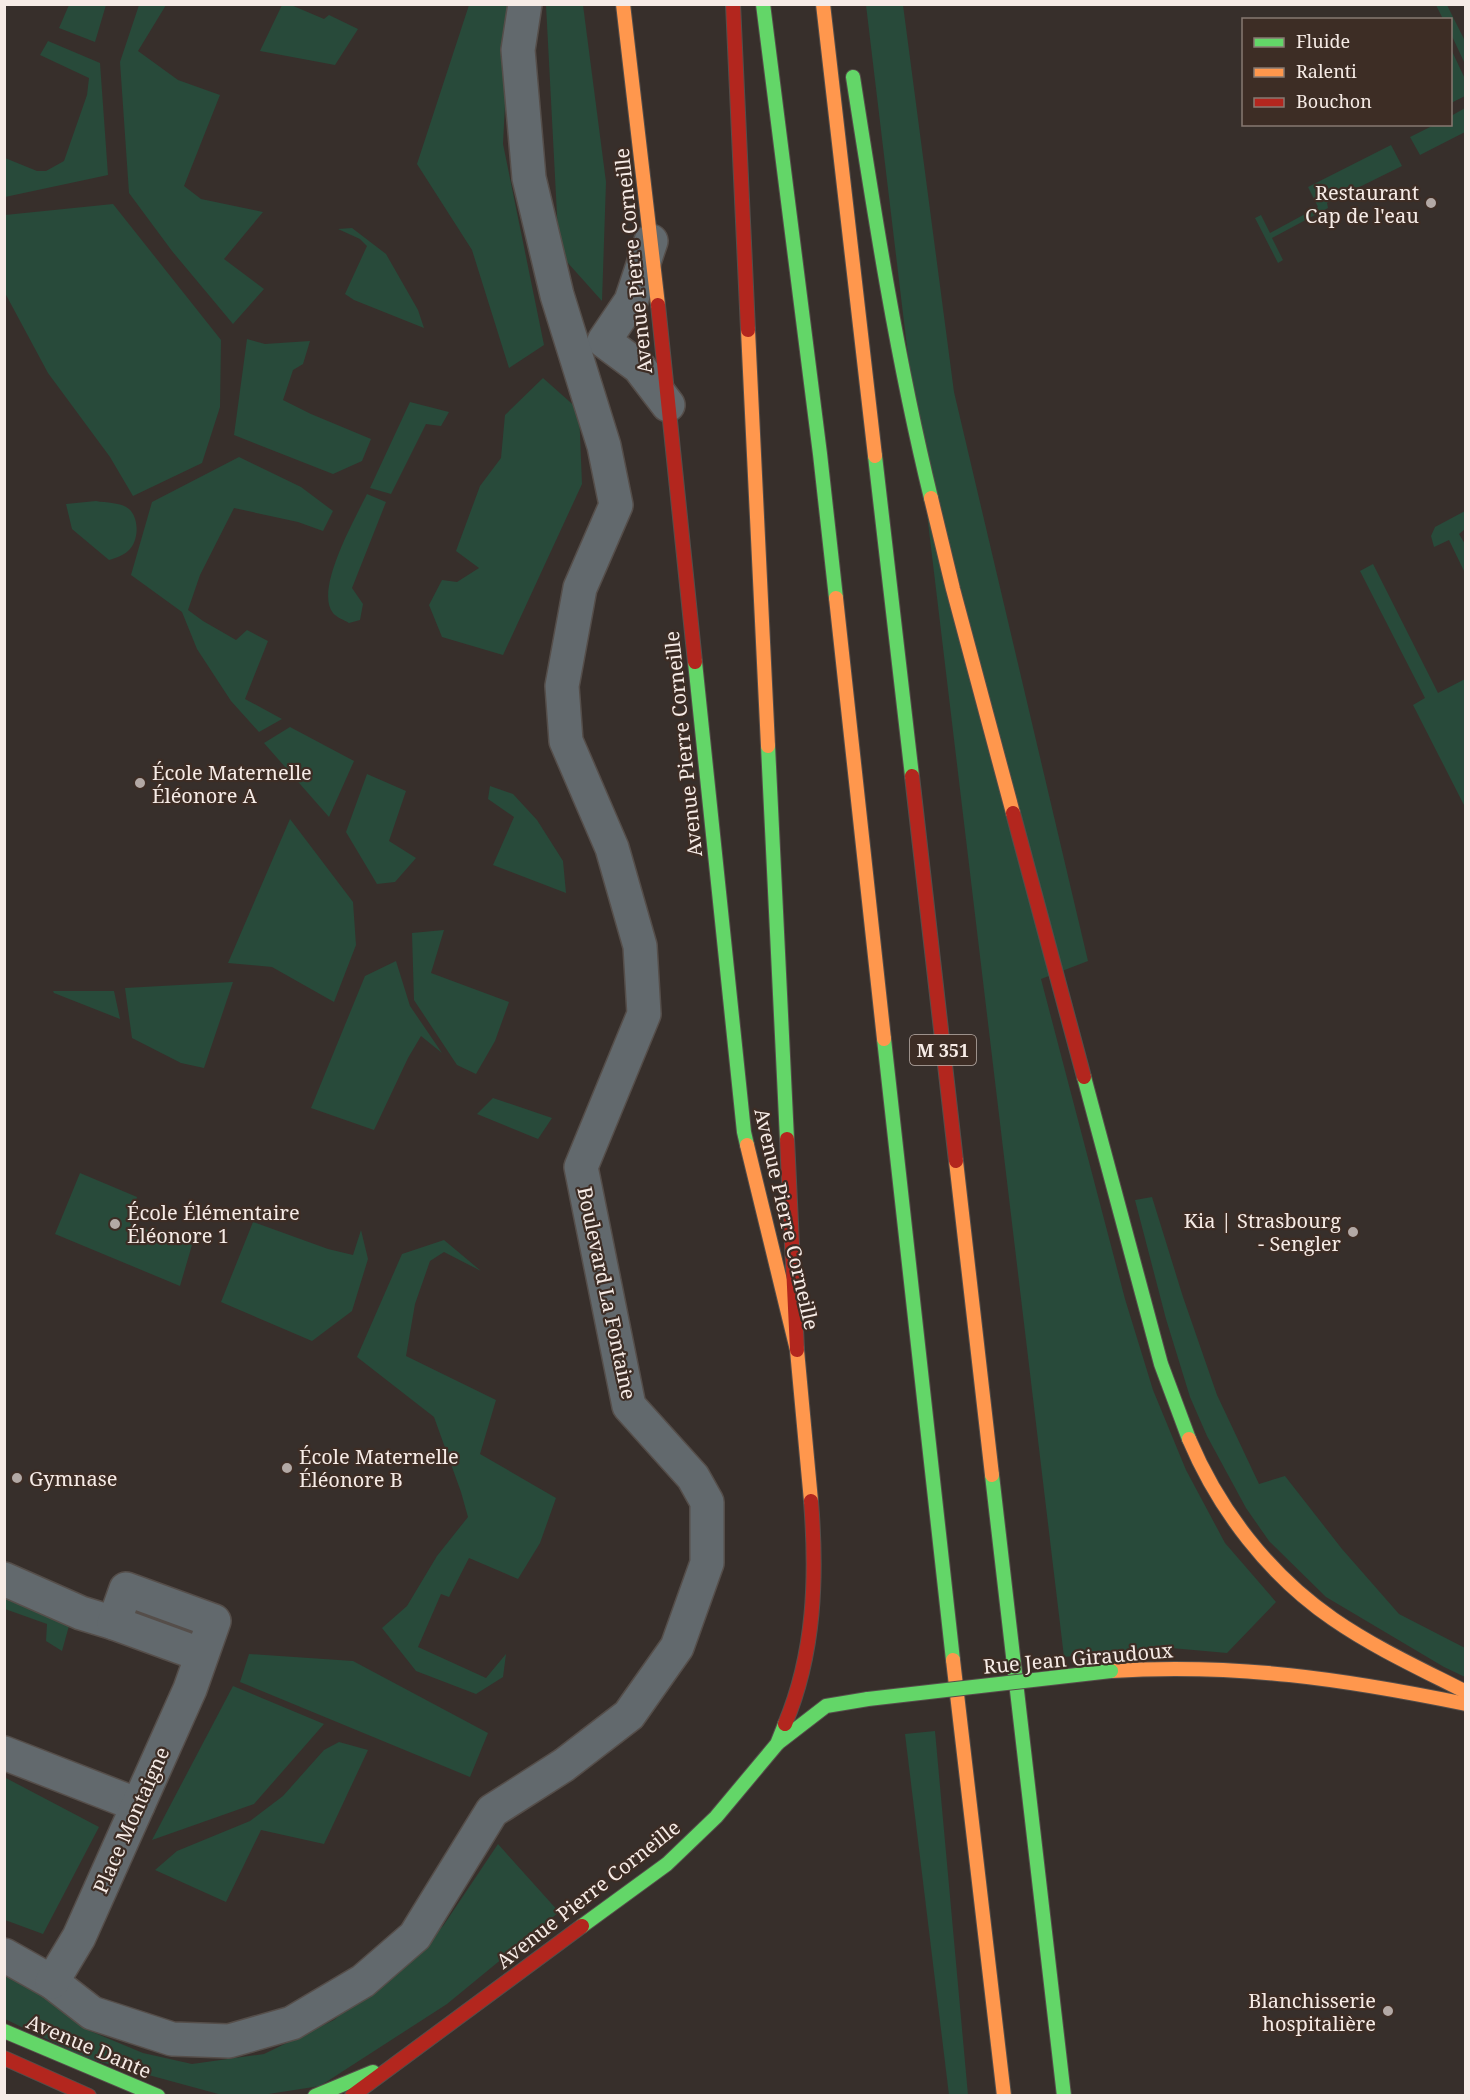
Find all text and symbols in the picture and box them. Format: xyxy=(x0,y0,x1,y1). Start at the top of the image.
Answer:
legend xyxy=(1242,18,1452,126)
text: Fluide xyxy=(1296,29,1350,53)
text: Ralenti xyxy=(1296,59,1357,83)
text: Bouchon xyxy=(1296,89,1372,113)
street label: Avenue Pierre Corneille xyxy=(608,147,658,375)
place label: Restaurant Cap de l'eau xyxy=(1305,179,1419,229)
marker: Restaurant Cap de l'eau xyxy=(1424,196,1438,210)
street label: Avenue Pierre Corneille xyxy=(658,630,708,858)
place label: École Maternelle Éléonore A xyxy=(152,759,312,809)
marker: École Maternelle Éléonore A xyxy=(133,776,147,790)
road number: M 351 xyxy=(910,1035,976,1065)
street label: Avenue Pierre Corneille xyxy=(748,1105,826,1333)
street label: Boulevard La Fontaine xyxy=(571,1184,643,1402)
place label: École Élémentaire Éléonore 1 xyxy=(127,1199,300,1249)
place label: Kia | Strasbourg - Sengler xyxy=(1184,1207,1342,1257)
marker: École Élémentaire Éléonore 1 xyxy=(108,1217,122,1231)
marker: Kia | Strasbourg - Sengler xyxy=(1346,1225,1360,1239)
place label: École Maternelle Éléonore B xyxy=(299,1443,459,1493)
marker: École Maternelle Éléonore B xyxy=(280,1461,294,1475)
place label: Gymnase xyxy=(29,1465,117,1492)
marker: Gymnase xyxy=(10,1471,24,1485)
street label: Rue Jean Giraudoux xyxy=(982,1636,1175,1680)
street label: Place Montaigne xyxy=(87,1743,175,1897)
street label: Avenue Pierre Corneille xyxy=(490,1813,686,1975)
place label: Blanchisserie hospitalière xyxy=(1248,1987,1376,2037)
marker: Blanchisserie hospitalière xyxy=(1381,2004,1395,2018)
street label: Avenue Dante xyxy=(22,2008,156,2084)

